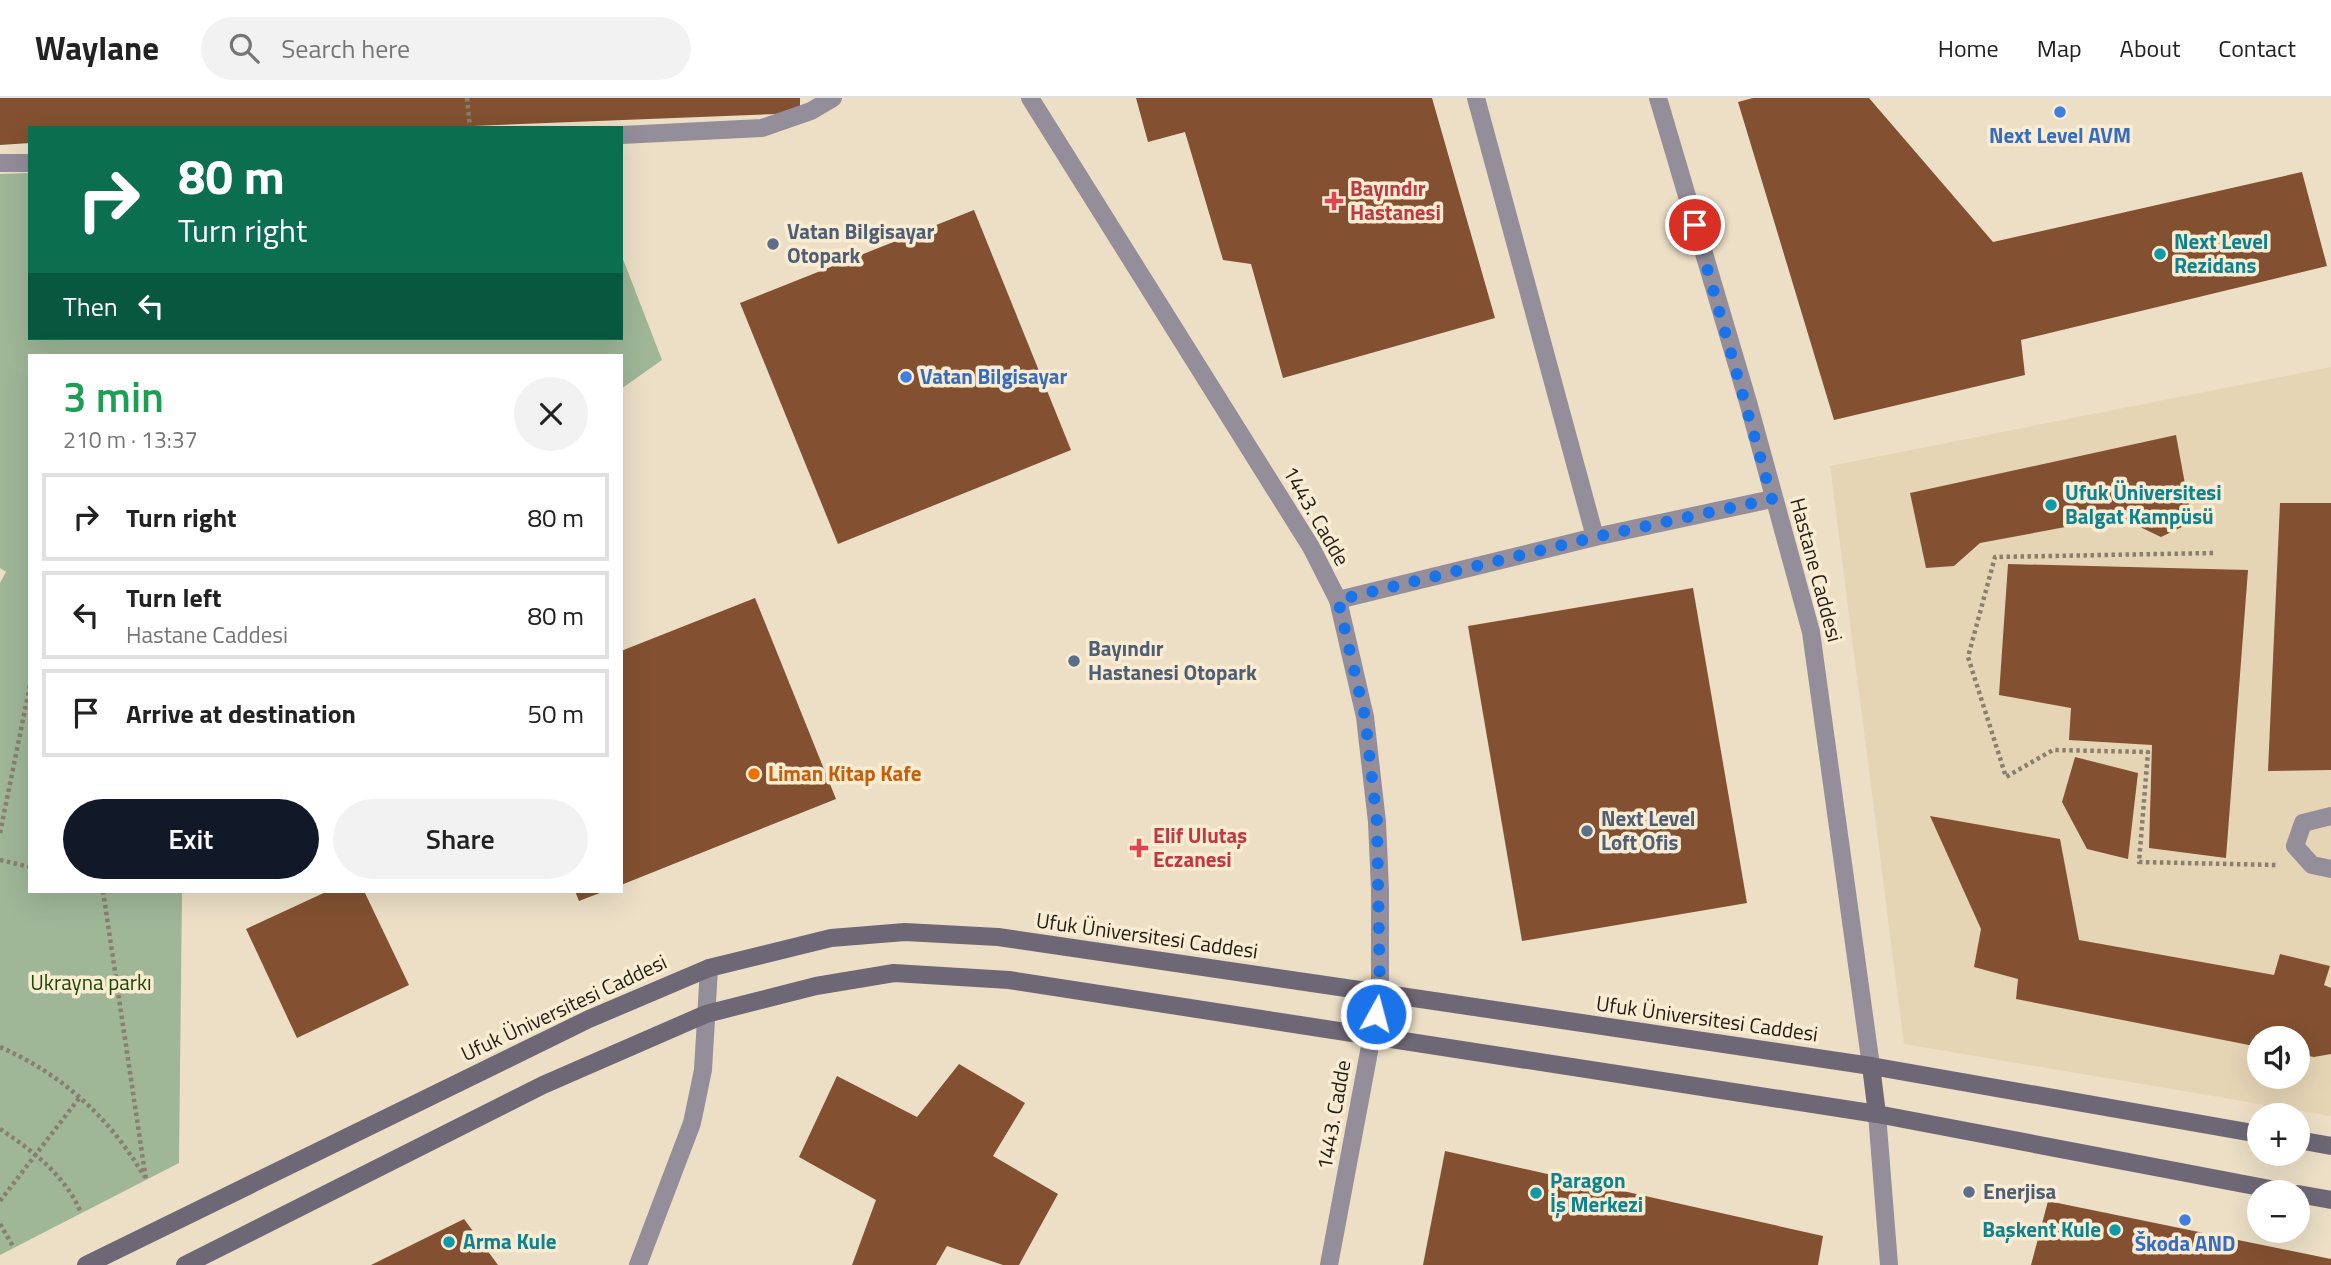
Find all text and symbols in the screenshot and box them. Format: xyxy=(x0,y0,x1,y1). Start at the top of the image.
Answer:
search box xyxy=(201,17,691,80)
text: Waylane xyxy=(35,23,159,73)
icon: search xyxy=(225,29,263,67)
text: Search here xyxy=(281,29,410,68)
text: Home xyxy=(1938,30,1999,66)
text: Map xyxy=(2037,30,2082,66)
text: About xyxy=(2120,30,2180,66)
text: Contact xyxy=(2218,30,2296,66)
marker: Next Level AVM xyxy=(2052,104,2068,120)
place label: Next Level AVM xyxy=(1989,119,2131,151)
text: 80 m xyxy=(178,138,285,213)
icon: right xyxy=(63,154,154,245)
place label: Bayındır Hastanesi xyxy=(1350,172,1441,228)
marker: Bayındır Hastanesi xyxy=(1324,191,1344,211)
pin xyxy=(1665,195,1725,255)
text: Turn right xyxy=(178,206,307,254)
icon: arrive xyxy=(1676,206,1714,244)
place label: Vatan Bilgisayar Otopark xyxy=(787,215,935,271)
place label: Next Level Rezidans xyxy=(2174,225,2269,281)
marker: Vatan Bilgisayar Otopark xyxy=(765,236,781,252)
marker: Next Level Rezidans xyxy=(2152,246,2168,262)
text: Then xyxy=(63,287,118,326)
icon: left xyxy=(132,287,170,325)
place label: Vatan Bilgisayar xyxy=(920,360,1068,392)
text: 3 min xyxy=(63,364,164,428)
marker: Vatan Bilgisayar xyxy=(898,369,914,385)
button: close xyxy=(514,377,588,451)
text: 210 m · 13:37 xyxy=(63,422,198,457)
street label: 1443. Cadde xyxy=(1275,459,1358,572)
place label: Ufuk Üniversitesi Balgat Kampüsü xyxy=(2065,476,2222,532)
street label: Hastane Caddesi xyxy=(1782,494,1852,645)
marker: Ufuk Üniversitesi Balgat Kampüsü xyxy=(2043,497,2059,513)
icon: right xyxy=(67,498,105,536)
text: Turn right xyxy=(126,498,237,537)
text: 80 m xyxy=(527,498,584,537)
text: Turn left xyxy=(126,578,221,617)
icon: left xyxy=(67,596,105,634)
text: 80 m xyxy=(527,596,584,635)
text: Hastane Caddesi xyxy=(126,617,288,652)
place label: Bayındır Hastanesi Otopark xyxy=(1088,632,1257,688)
marker: Bayındır Hastanesi Otopark xyxy=(1066,653,1082,669)
icon: arrive xyxy=(67,694,105,732)
text: Arrive at destination xyxy=(126,694,356,733)
text: 50 m xyxy=(527,694,584,733)
place label: Liman Kitap Kafe xyxy=(768,757,921,789)
marker: Liman Kitap Kafe xyxy=(746,766,762,782)
button: Exit xyxy=(63,799,319,879)
button: Share xyxy=(333,799,588,879)
place label: Next Level Loft Ofis xyxy=(1601,802,1696,858)
place label: Elif Ulutaş Eczanesi xyxy=(1153,819,1247,875)
marker: Next Level Loft Ofis xyxy=(1579,823,1595,839)
marker: Elif Ulutaş Eczanesi xyxy=(1131,840,1147,856)
street label: Ufuk Üniversitesi Caddesi xyxy=(1034,904,1260,966)
street label: Ufuk Üniversitesi Caddesi xyxy=(455,945,672,1069)
park label: Ukrayna parkı xyxy=(30,966,152,998)
position arrow xyxy=(1339,977,1413,1051)
street label: Ufuk Üniversitesi Caddesi xyxy=(1594,987,1820,1049)
map controls xyxy=(2247,1026,2310,1243)
button: sound xyxy=(2247,1026,2310,1089)
street label: 1443. Cadde xyxy=(1308,1057,1358,1172)
button: + xyxy=(2247,1103,2310,1166)
place label: Paragon İş Merkezi xyxy=(1550,1164,1643,1220)
place label: Enerjisa xyxy=(1983,1175,2057,1207)
button: − xyxy=(2247,1180,2310,1243)
marker: Enerjisa xyxy=(1961,1184,1977,1200)
marker: Paragon İş Merkezi xyxy=(1528,1185,1544,1201)
marker: Škoda AND xyxy=(2177,1212,2193,1228)
place label: Başkent Kule xyxy=(1982,1213,2101,1245)
marker: Başkent Kule xyxy=(2107,1222,2123,1238)
place label: Arma Kule xyxy=(463,1225,557,1257)
place label: Škoda AND xyxy=(2135,1227,2235,1259)
marker: Arma Kule xyxy=(441,1234,457,1250)

